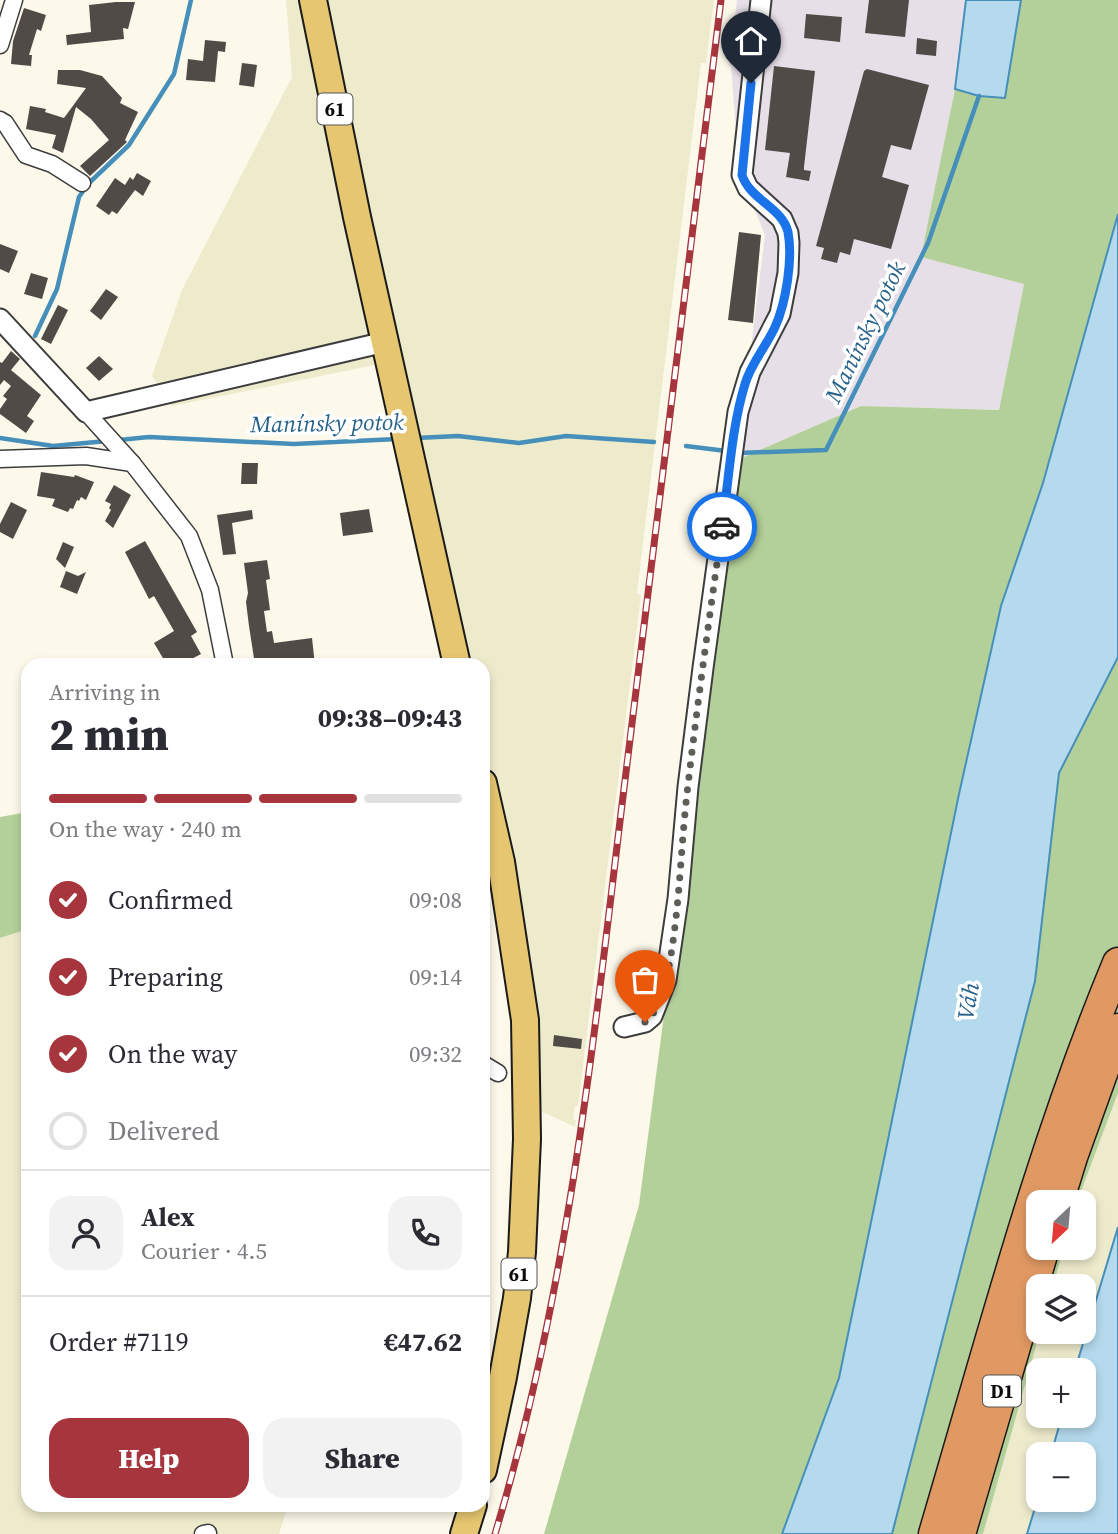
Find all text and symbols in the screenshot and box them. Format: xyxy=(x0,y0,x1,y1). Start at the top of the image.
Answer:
pin xyxy=(721,11,781,83)
icon: home xyxy=(732,22,770,60)
road number: 61 xyxy=(318,94,352,124)
water label: Manínsky potok xyxy=(817,256,913,409)
water label: Manínsky potok xyxy=(249,406,404,440)
courier xyxy=(687,492,757,562)
icon: car xyxy=(703,508,741,546)
text: Arriving in xyxy=(49,676,161,708)
text: 09:38–09:43 xyxy=(318,700,462,736)
text: 2 min xyxy=(49,702,169,765)
text: On the way · 240 m xyxy=(49,813,242,845)
icon: check xyxy=(49,881,87,919)
text: Confirmed xyxy=(108,882,233,918)
text: 09:08 xyxy=(409,884,462,916)
pin xyxy=(615,950,675,1022)
icon: check xyxy=(49,958,87,996)
text: Preparing xyxy=(108,959,223,995)
text: 09:14 xyxy=(409,961,462,993)
icon: bag xyxy=(626,961,664,999)
water label: Váh xyxy=(949,980,987,1022)
icon: check xyxy=(49,1035,87,1073)
text: On the way xyxy=(108,1036,237,1072)
text: 09:32 xyxy=(409,1038,462,1070)
text: Delivered xyxy=(108,1113,219,1149)
north arrow xyxy=(1026,1190,1096,1260)
map controls xyxy=(1026,1190,1096,1512)
button: person xyxy=(49,1196,123,1270)
button: phone xyxy=(388,1196,462,1270)
text: Alex xyxy=(141,1199,195,1235)
text: Courier · 4.5 xyxy=(141,1235,267,1267)
road number: 61 xyxy=(502,1258,536,1290)
button: layers xyxy=(1026,1274,1096,1344)
text: Order #7119 xyxy=(49,1324,189,1360)
text: €47.62 xyxy=(384,1324,462,1360)
button: + xyxy=(1026,1358,1096,1428)
road number: D1 xyxy=(983,1376,1021,1406)
button: Help xyxy=(49,1418,249,1498)
button: Share xyxy=(263,1418,462,1498)
button: − xyxy=(1026,1442,1096,1512)

